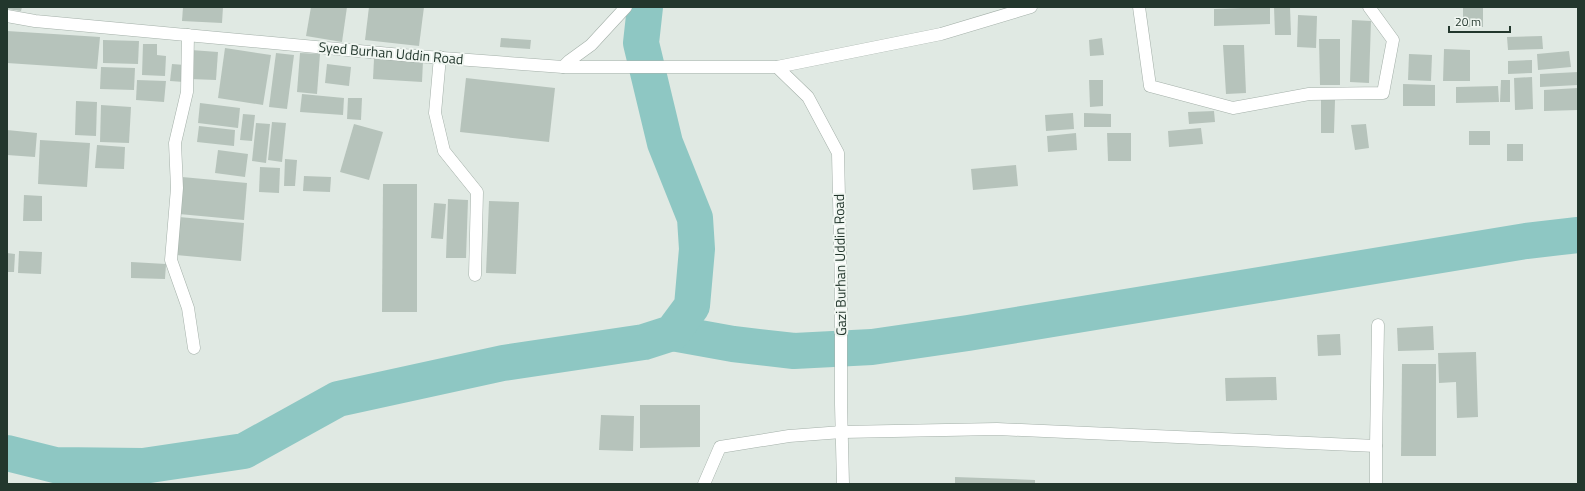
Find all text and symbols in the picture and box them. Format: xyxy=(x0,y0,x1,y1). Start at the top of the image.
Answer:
scale bar xyxy=(1449,8,1510,34)
text: 20 m xyxy=(1455,12,1481,31)
street label: Syed Burhan Uddin Road xyxy=(318,36,464,69)
street label: Gazi Burhan Uddin Road xyxy=(828,194,851,336)

